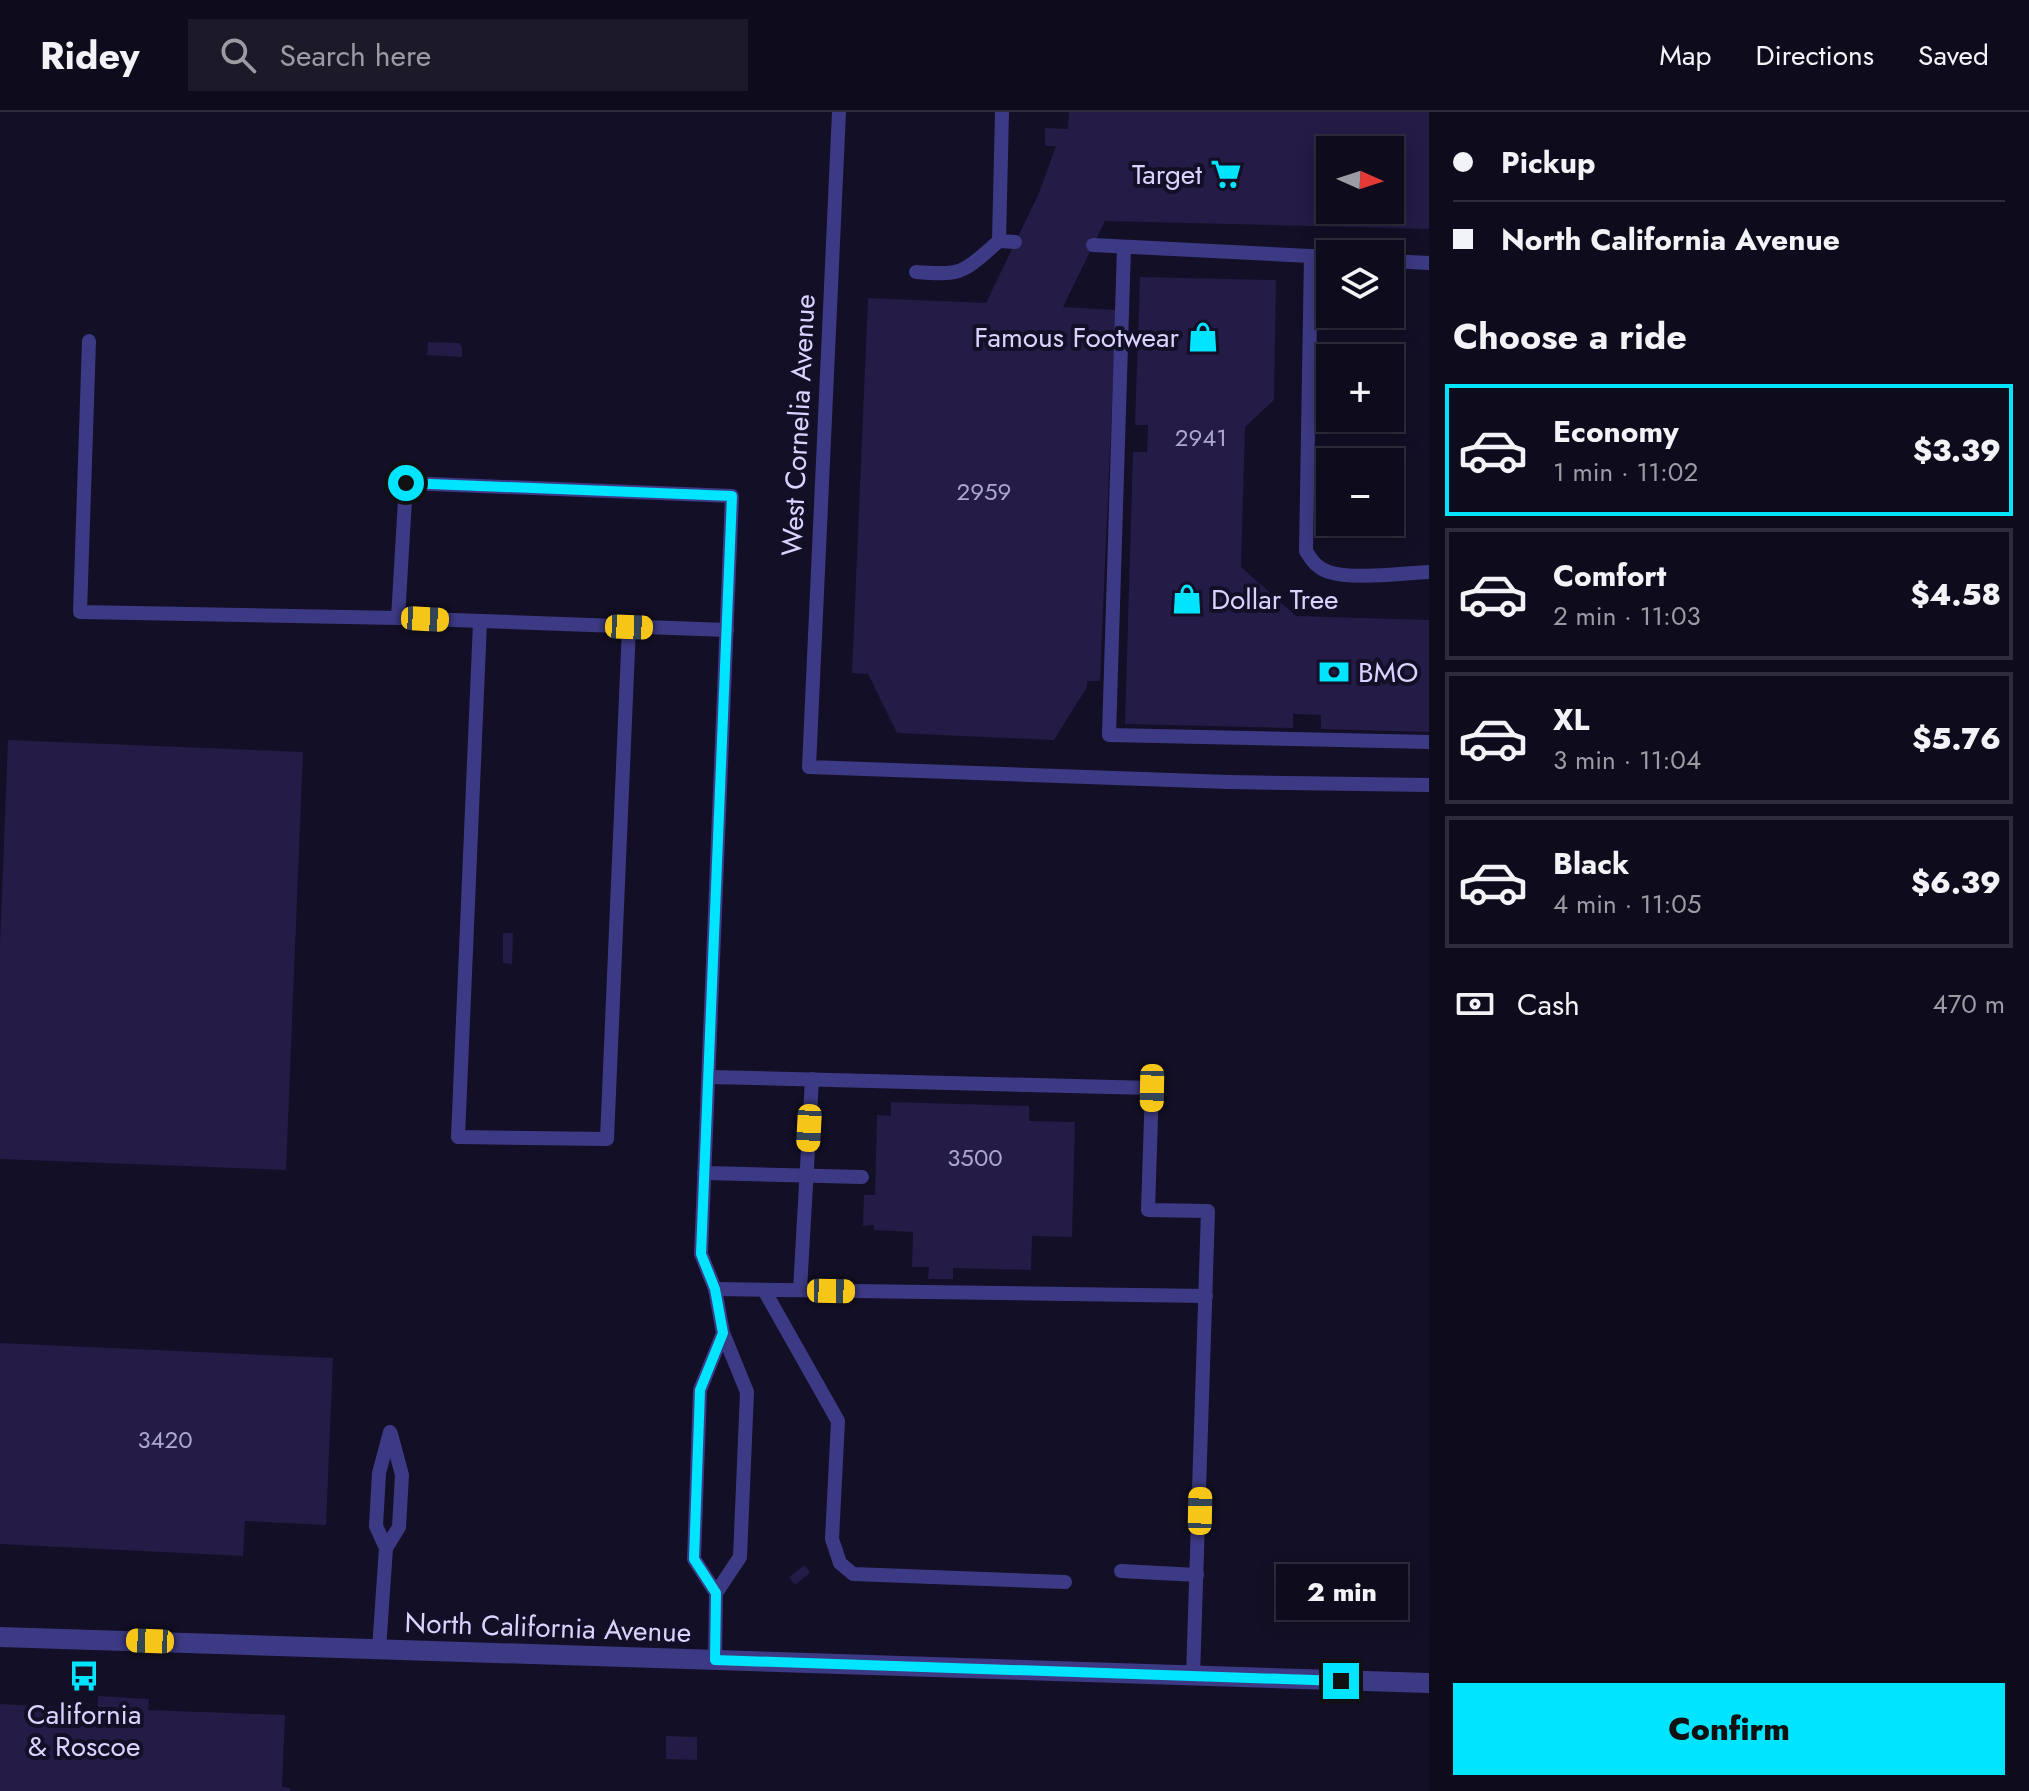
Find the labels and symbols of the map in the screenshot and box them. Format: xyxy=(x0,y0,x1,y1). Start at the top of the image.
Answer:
north arrow xyxy=(1316,136,1404,224)
place label: Target xyxy=(1132,154,1202,195)
supermarket icon: Target xyxy=(1209,157,1243,191)
street label: West Cornelia Avenue xyxy=(771,293,826,557)
place label: Famous Footwear xyxy=(974,317,1179,358)
shop icon: Famous Footwear xyxy=(1186,320,1220,354)
house number: 2941 xyxy=(1175,420,1227,455)
route start xyxy=(388,465,424,501)
house number: 2959 xyxy=(957,474,1011,509)
place label: Dollar Tree xyxy=(1211,579,1339,620)
shop icon: Dollar Tree xyxy=(1170,582,1204,616)
car xyxy=(400,606,450,632)
car xyxy=(605,614,653,640)
place label: BMO xyxy=(1358,652,1418,693)
bank icon: BMO xyxy=(1317,655,1351,689)
car xyxy=(1140,1064,1164,1112)
car xyxy=(796,1103,822,1153)
house number: 3500 xyxy=(947,1140,1003,1175)
car xyxy=(807,1279,855,1303)
house number: 3420 xyxy=(137,1422,193,1457)
car xyxy=(1188,1487,1212,1535)
callout: 2 min xyxy=(1275,1565,1407,1621)
street label: North California Avenue xyxy=(404,1602,692,1653)
car xyxy=(126,1628,174,1654)
bus stop icon: California & Roscoe xyxy=(67,1659,101,1693)
route end xyxy=(1323,1663,1359,1699)
place label: California & Roscoe xyxy=(27,1694,141,1767)

